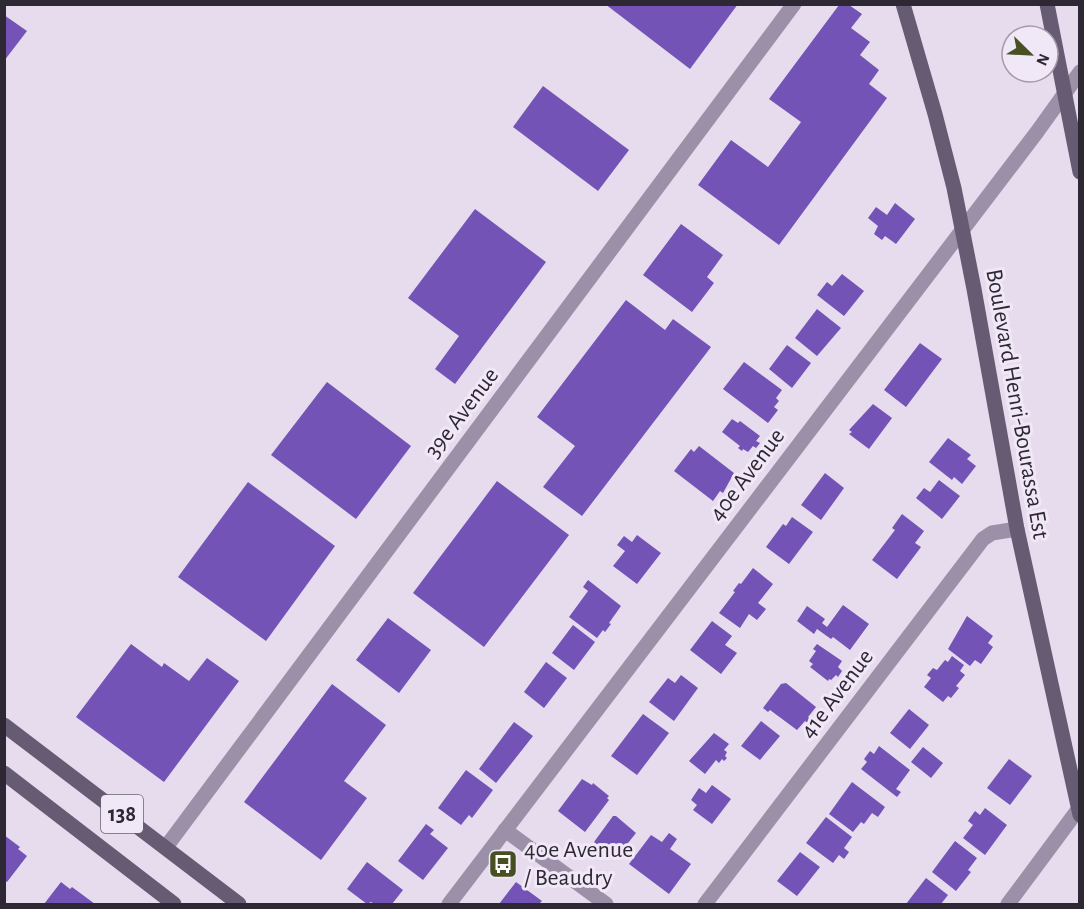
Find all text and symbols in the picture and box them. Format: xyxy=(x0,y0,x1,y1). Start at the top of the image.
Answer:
north arrow xyxy=(1000,24,1060,84)
text: N xyxy=(1033,51,1052,68)
street label: Boulevard Henri-Bourassa Est xyxy=(981,267,1053,541)
street label: 39e Avenue xyxy=(420,363,504,463)
street label: 40e Avenue xyxy=(705,424,789,526)
street label: 41e Avenue xyxy=(796,645,878,743)
road number: 138 xyxy=(101,795,143,833)
place label: 40e Avenue / Beaudry xyxy=(524,838,633,890)
bus stop icon: 40e Avenue / Beaudry xyxy=(487,848,519,880)

